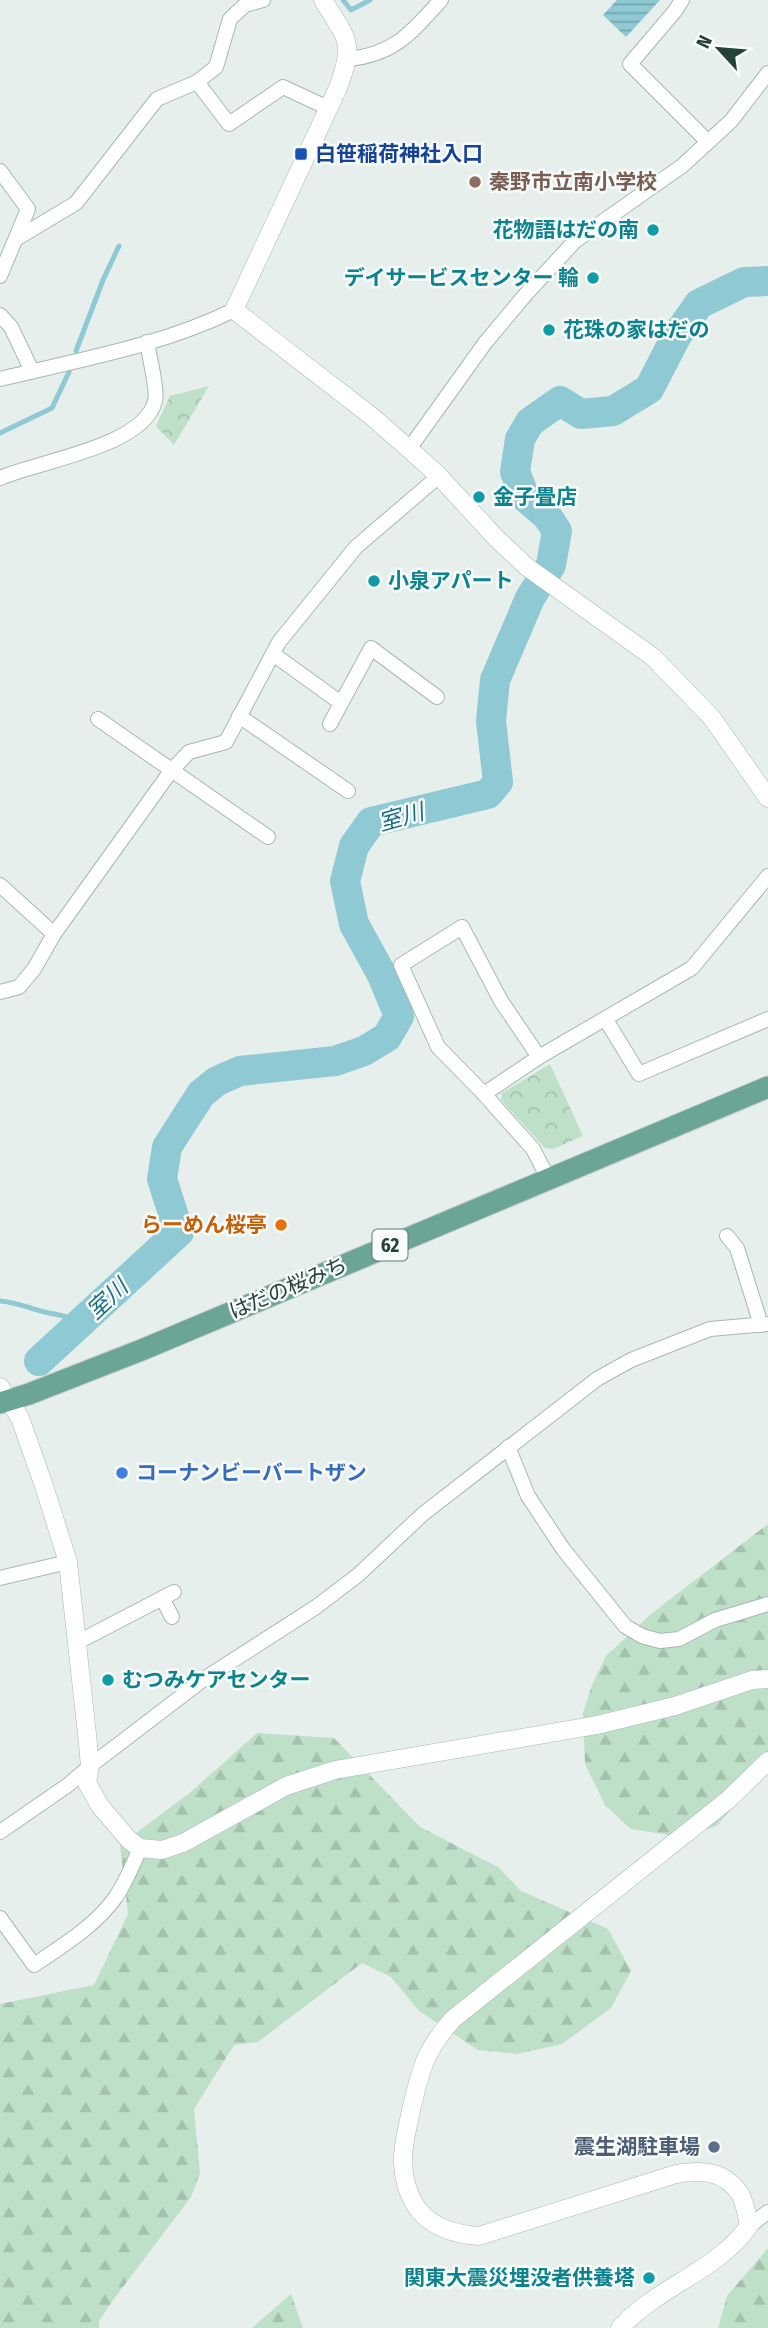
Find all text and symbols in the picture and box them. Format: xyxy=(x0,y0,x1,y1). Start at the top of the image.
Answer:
north arrow xyxy=(684,14,754,84)
text: N xyxy=(691,32,717,52)
place label: 白笹稲荷神社入口 xyxy=(315,141,483,167)
marker: 白笹稲荷神社入口 xyxy=(293,146,309,162)
place label: 秦野市立南小学校 xyxy=(489,169,657,195)
marker: 秦野市立南小学校 xyxy=(467,174,483,190)
place label: 花物語はだの南 xyxy=(492,217,639,243)
marker: 花物語はだの南 xyxy=(645,222,661,238)
place label: デイサービスセンター 輪 xyxy=(344,265,579,291)
marker: デイサービスセンター 輪 xyxy=(585,270,601,286)
place label: 花珠の家はだの xyxy=(563,317,710,343)
marker: 花珠の家はだの xyxy=(541,322,557,338)
place label: 金子畳店 xyxy=(493,484,577,510)
marker: 金子畳店 xyxy=(471,489,487,505)
place label: 小泉アパート xyxy=(388,568,514,594)
marker: 小泉アパート xyxy=(366,573,382,589)
water label: 室川 xyxy=(375,796,430,837)
place label: らーめん桜亭 xyxy=(141,1212,267,1238)
marker: らーめん桜亭 xyxy=(273,1217,289,1233)
road number: 62 xyxy=(372,1230,408,1260)
street label: はだの桜みち xyxy=(225,1251,351,1325)
water label: 室川 xyxy=(81,1271,136,1325)
place label: コーナンビーバートザン xyxy=(136,1460,367,1486)
marker: コーナンビーバートザン xyxy=(114,1465,130,1481)
place label: むつみケアセンター xyxy=(122,1667,311,1693)
marker: むつみケアセンター xyxy=(100,1672,116,1688)
place label: 震生湖駐車場 xyxy=(574,2134,700,2160)
marker: 震生湖駐車場 xyxy=(706,2139,722,2155)
place label: 関東大震災埋没者供養塔 xyxy=(404,2265,635,2291)
marker: 関東大震災埋没者供養塔 xyxy=(641,2270,657,2286)

